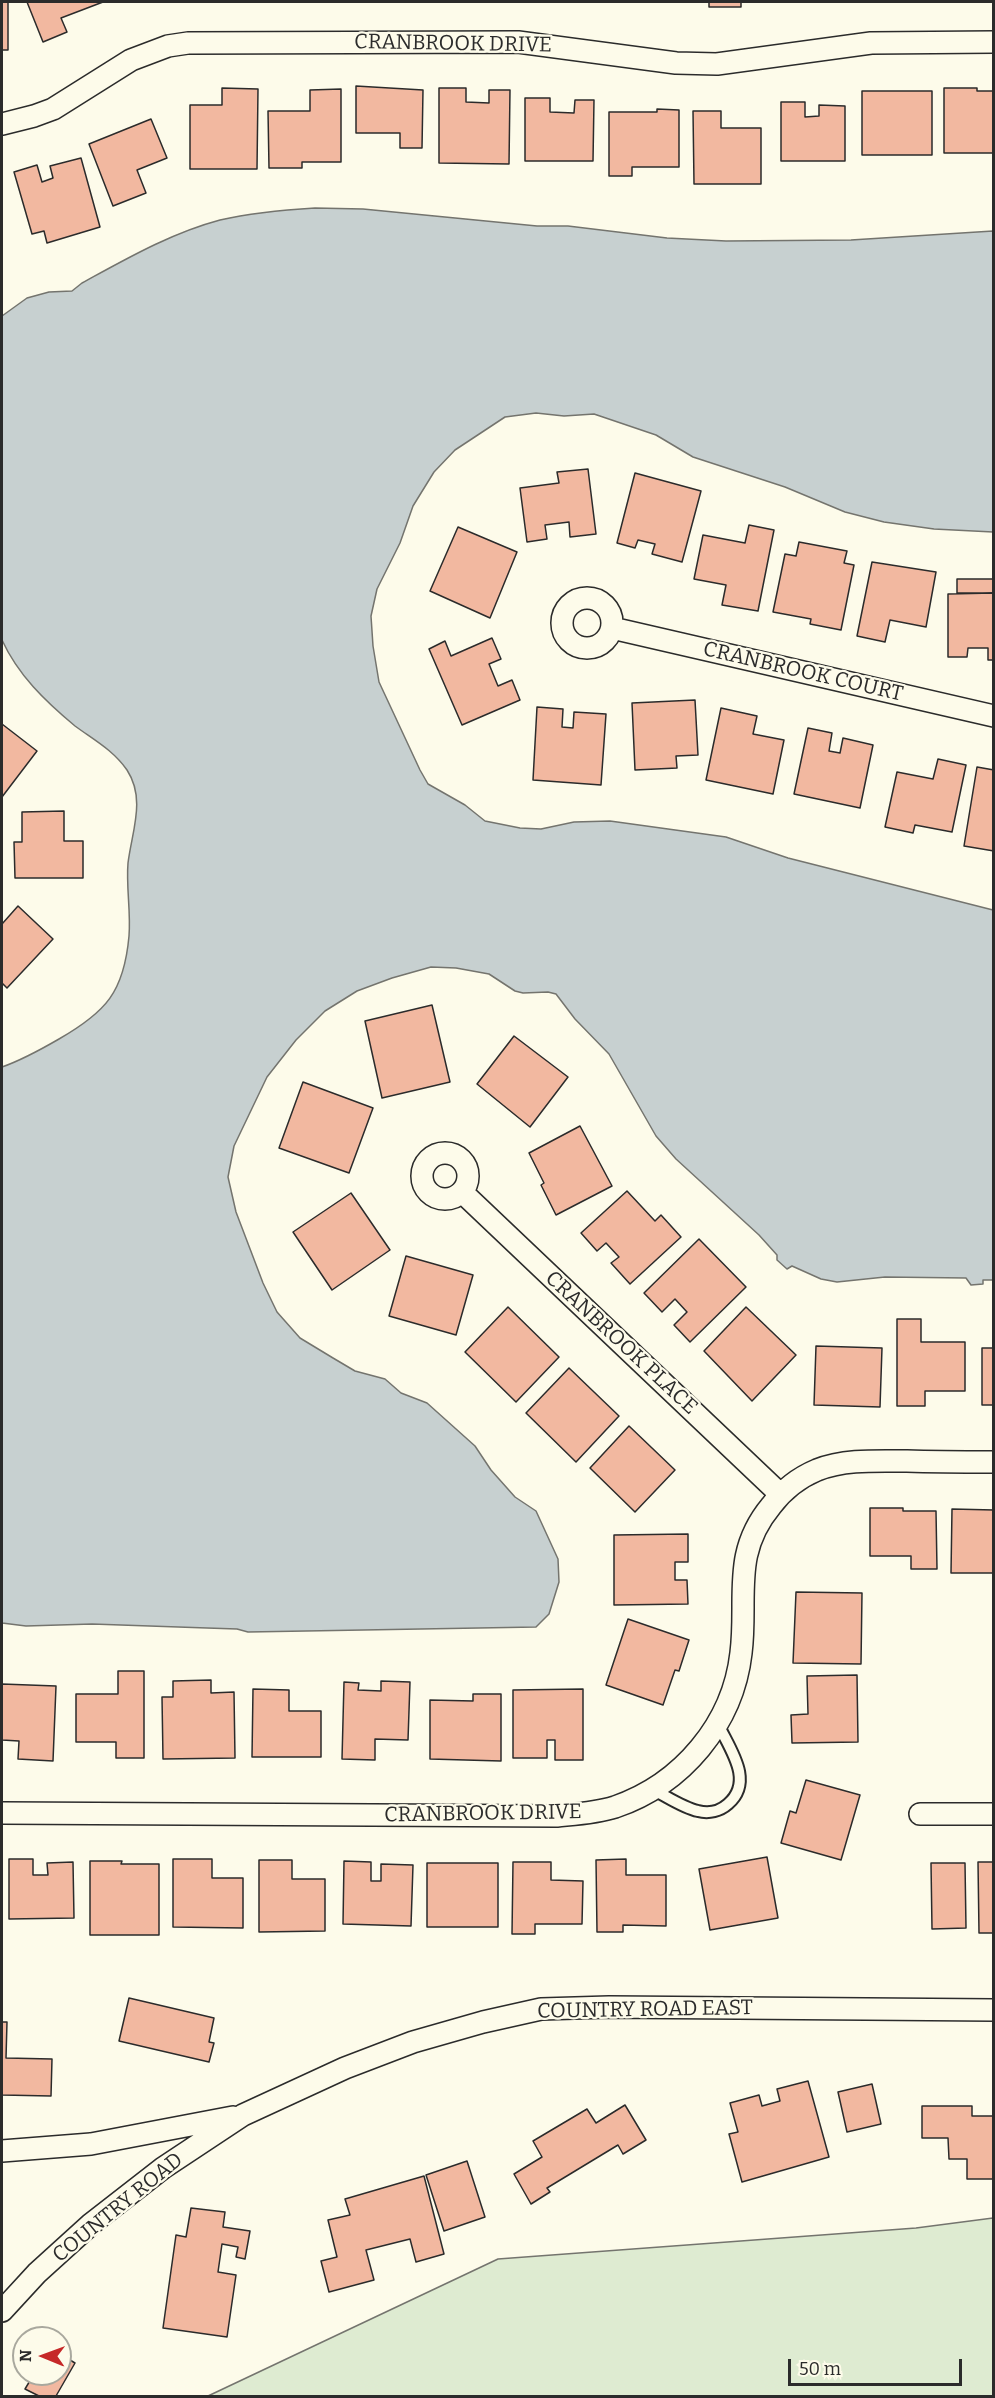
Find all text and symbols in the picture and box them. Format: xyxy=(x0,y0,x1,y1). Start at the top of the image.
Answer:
street label: CRANBROOK DRIVE xyxy=(354,30,552,58)
street label: CRANBROOK COURT xyxy=(701,637,905,707)
street label: CRANBROOK PLACE xyxy=(540,1266,702,1420)
street label: CRANBROOK DRIVE xyxy=(384,1800,582,1828)
street label: COUNTRY ROAD EAST xyxy=(537,1996,753,2024)
street label: COUNTRY ROAD xyxy=(48,2148,188,2268)
north arrow xyxy=(12,2326,72,2386)
scale bar xyxy=(791,2347,965,2385)
text: N xyxy=(16,2349,35,2362)
text: 50 m xyxy=(799,2358,841,2380)

